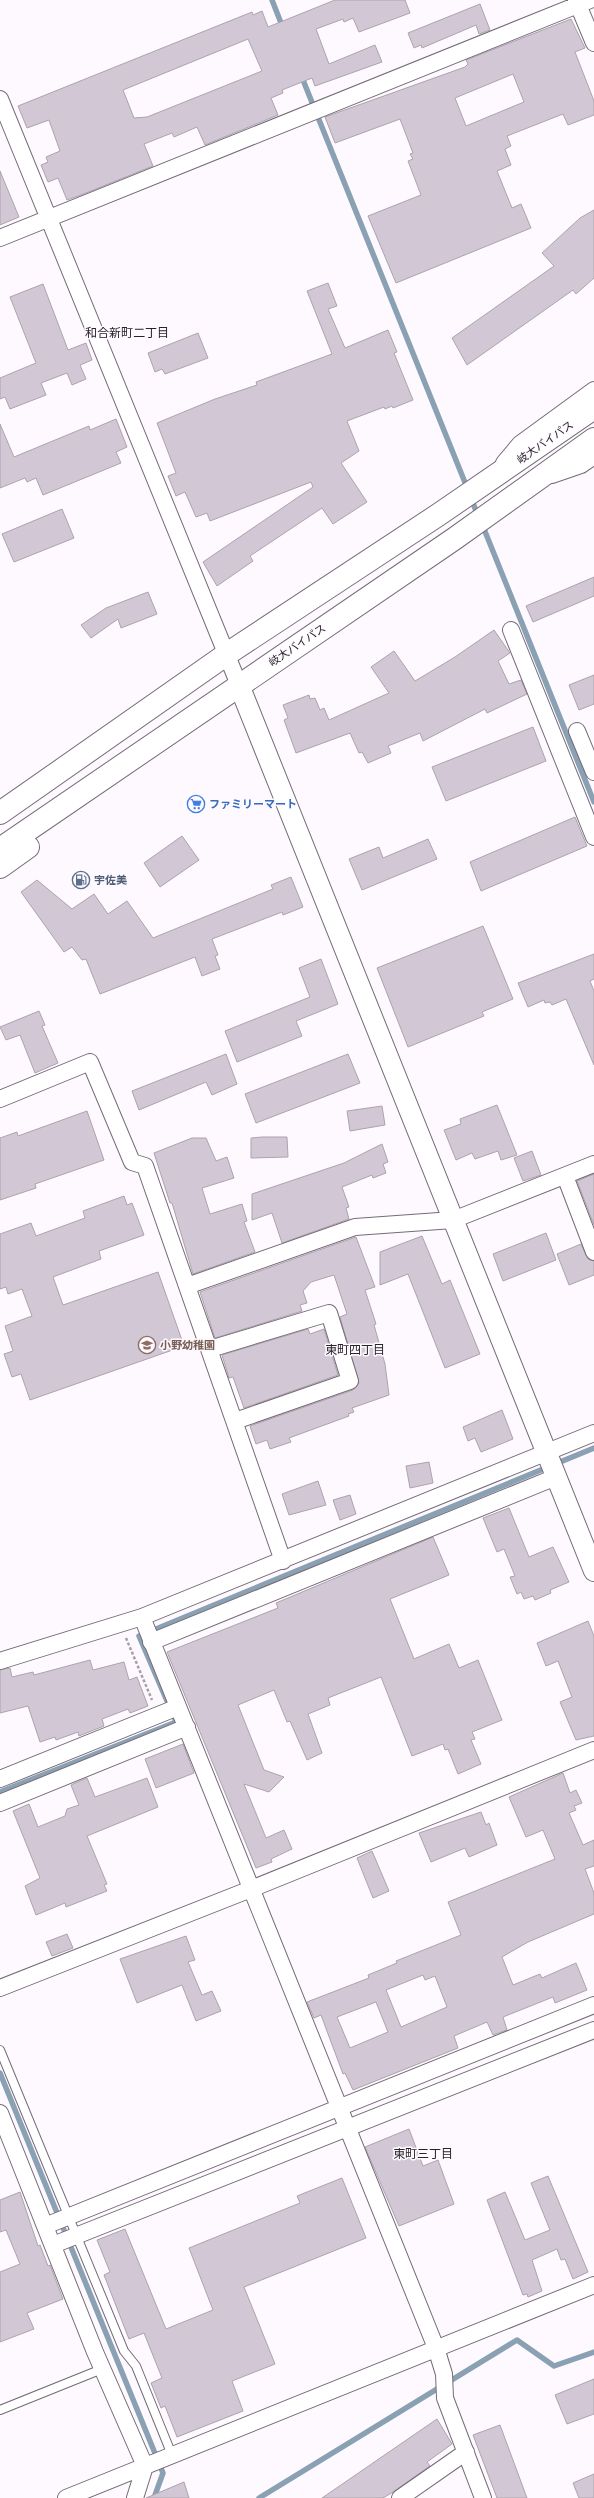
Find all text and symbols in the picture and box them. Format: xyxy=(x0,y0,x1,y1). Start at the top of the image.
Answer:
district label: 和合新町二丁目 xyxy=(85,326,169,340)
street label: 岐大バイパス xyxy=(515,418,576,467)
street label: 岐大バイパス xyxy=(266,622,328,669)
supermarket icon: ファミリーマート xyxy=(186,794,206,814)
place label: ファミリーマート xyxy=(209,798,297,811)
fuel station icon: 宇佐美 xyxy=(71,870,91,890)
place label: 宇佐美 xyxy=(94,874,127,887)
school or university icon: 小野幼稚園 xyxy=(137,1335,157,1355)
place label: 小野幼稚園 xyxy=(160,1339,215,1352)
district label: 東町四丁目 xyxy=(325,1343,385,1357)
district label: 東町三丁目 xyxy=(393,2147,453,2161)

